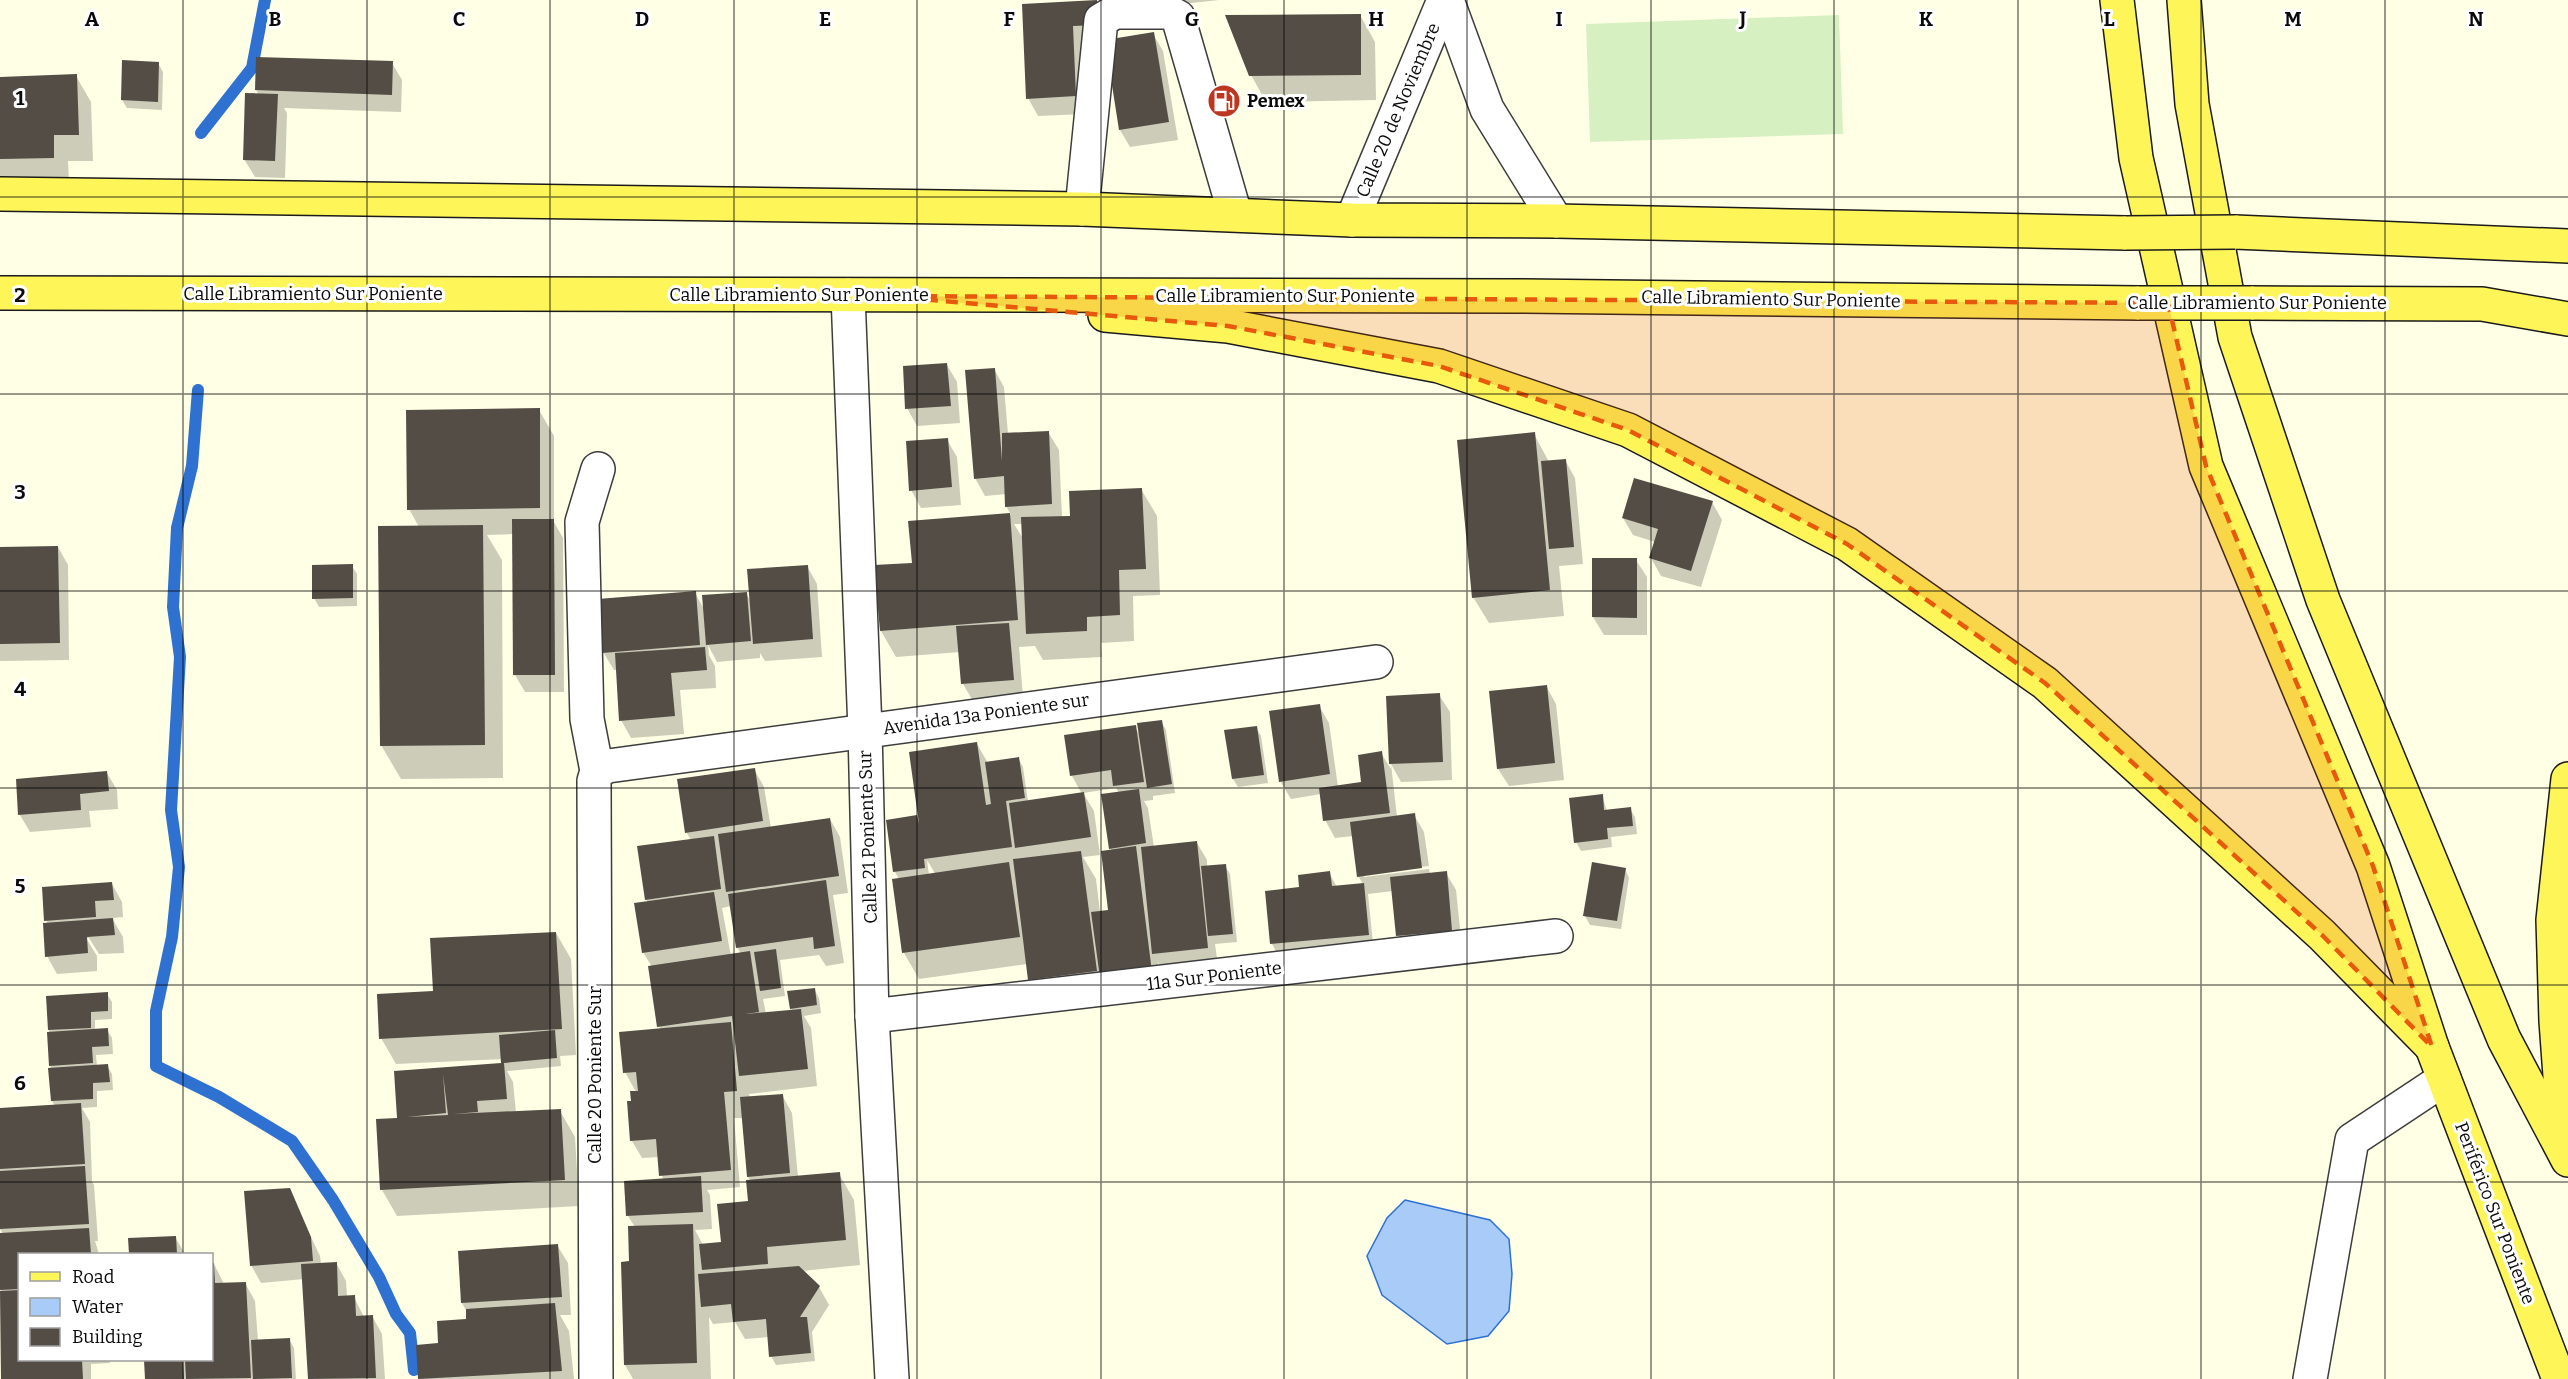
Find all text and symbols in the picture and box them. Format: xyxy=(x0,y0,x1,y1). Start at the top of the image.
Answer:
text: A xyxy=(85,7,100,31)
text: B xyxy=(269,7,282,31)
text: C xyxy=(453,7,465,31)
text: D xyxy=(635,7,649,31)
text: E xyxy=(819,7,831,31)
text: F xyxy=(1003,7,1015,31)
text: G xyxy=(1185,7,1199,31)
text: H xyxy=(1368,7,1384,31)
text: I xyxy=(1555,7,1563,31)
text: J xyxy=(1739,7,1747,31)
text: K xyxy=(1919,7,1934,31)
text: L xyxy=(2103,7,2115,31)
text: M xyxy=(2284,7,2302,31)
text: N xyxy=(2468,7,2484,31)
street label: Calle 20 de Noviembre xyxy=(1351,19,1445,201)
fuel station icon: Pemex xyxy=(1206,83,1242,119)
text: 1 xyxy=(16,86,25,110)
place label: Pemex xyxy=(1247,90,1305,112)
text: 2 xyxy=(14,283,26,307)
street label: Calle Libramiento Sur Poniente xyxy=(183,283,443,305)
street label: Calle Libramiento Sur Poniente xyxy=(669,284,929,306)
street label: Calle Libramiento Sur Poniente xyxy=(1155,285,1415,307)
street label: Calle Libramiento Sur Poniente xyxy=(1641,286,1901,312)
street label: Calle Libramiento Sur Poniente xyxy=(2127,292,2387,314)
text: 3 xyxy=(14,480,26,504)
text: 4 xyxy=(14,677,26,701)
street label: Avenida 13a Poniente sur xyxy=(881,689,1091,739)
street label: Calle 21 Poniente Sur xyxy=(854,750,882,924)
text: 5 xyxy=(15,874,26,898)
street label: 11a Sur Poniente xyxy=(1145,957,1283,995)
street label: Calle 20 Poniente Sur xyxy=(584,986,606,1164)
text: 6 xyxy=(14,1071,26,1095)
street label: Periférico Sur Poniente xyxy=(2450,1119,2540,1307)
legend xyxy=(18,1253,213,1361)
text: Road xyxy=(72,1266,115,1288)
text: Water xyxy=(72,1296,123,1318)
text: Building xyxy=(72,1326,143,1348)

